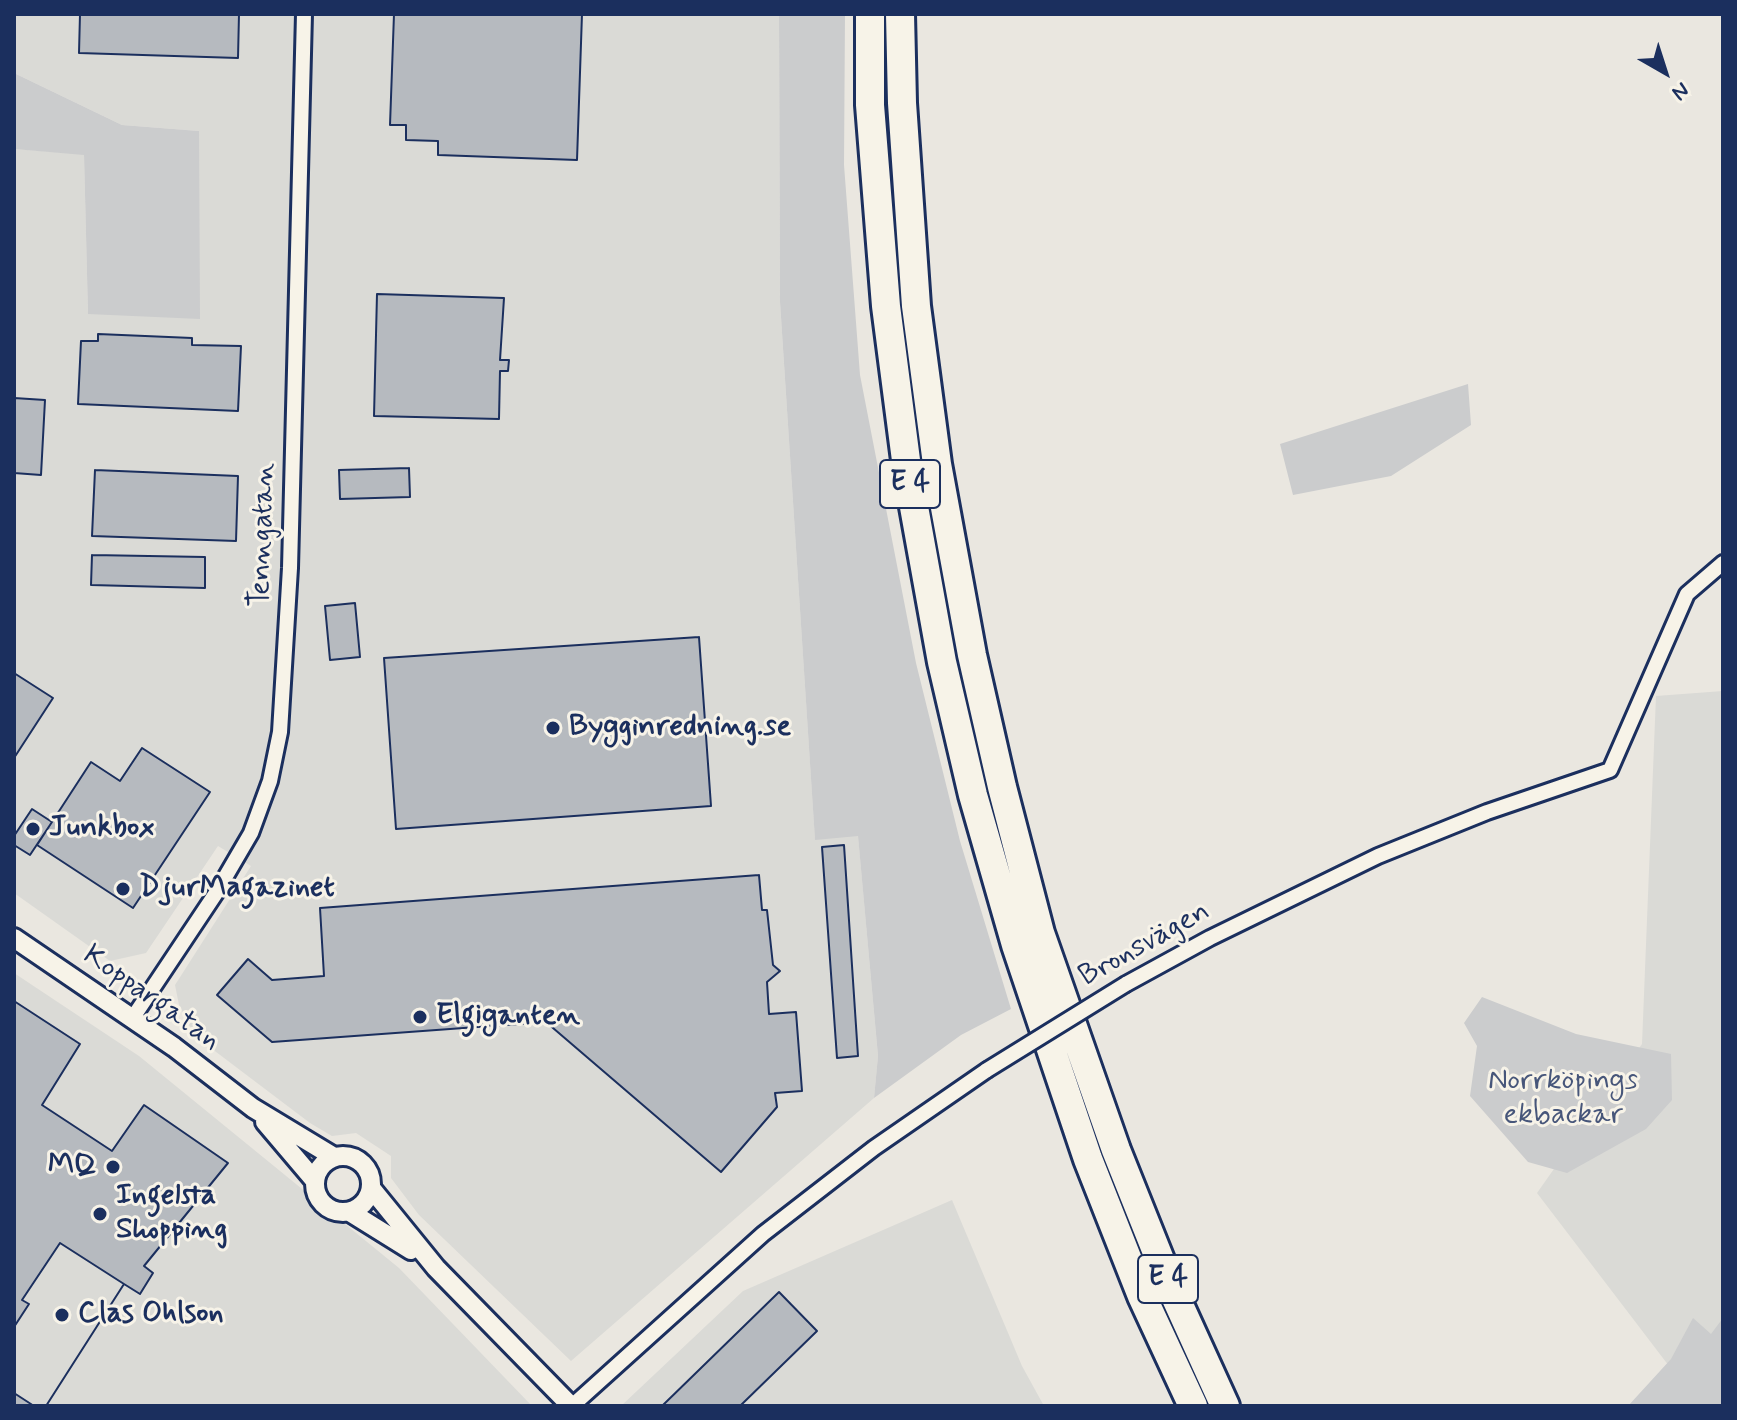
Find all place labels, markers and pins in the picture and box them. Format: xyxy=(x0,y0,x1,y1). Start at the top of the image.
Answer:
place label: Bygginredning.se xyxy=(569,710,791,746)
marker: Bygginredning.se xyxy=(544,719,562,737)
place label: Junkbox xyxy=(49,811,155,847)
marker: Junkbox xyxy=(24,820,42,838)
place label: DjurMagazinet xyxy=(139,871,335,907)
marker: DjurMagazinet xyxy=(114,880,132,898)
place label: Elgiganten xyxy=(436,999,580,1035)
marker: Elgiganten xyxy=(411,1008,429,1026)
place label: MQ xyxy=(48,1149,97,1185)
marker: MQ xyxy=(104,1158,122,1176)
place label: Ingelsta Shopping xyxy=(116,1179,228,1250)
marker: Ingelsta Shopping xyxy=(91,1205,109,1223)
place label: Clas Ohlson xyxy=(78,1297,224,1333)
marker: Clas Ohlson xyxy=(53,1306,71,1324)

